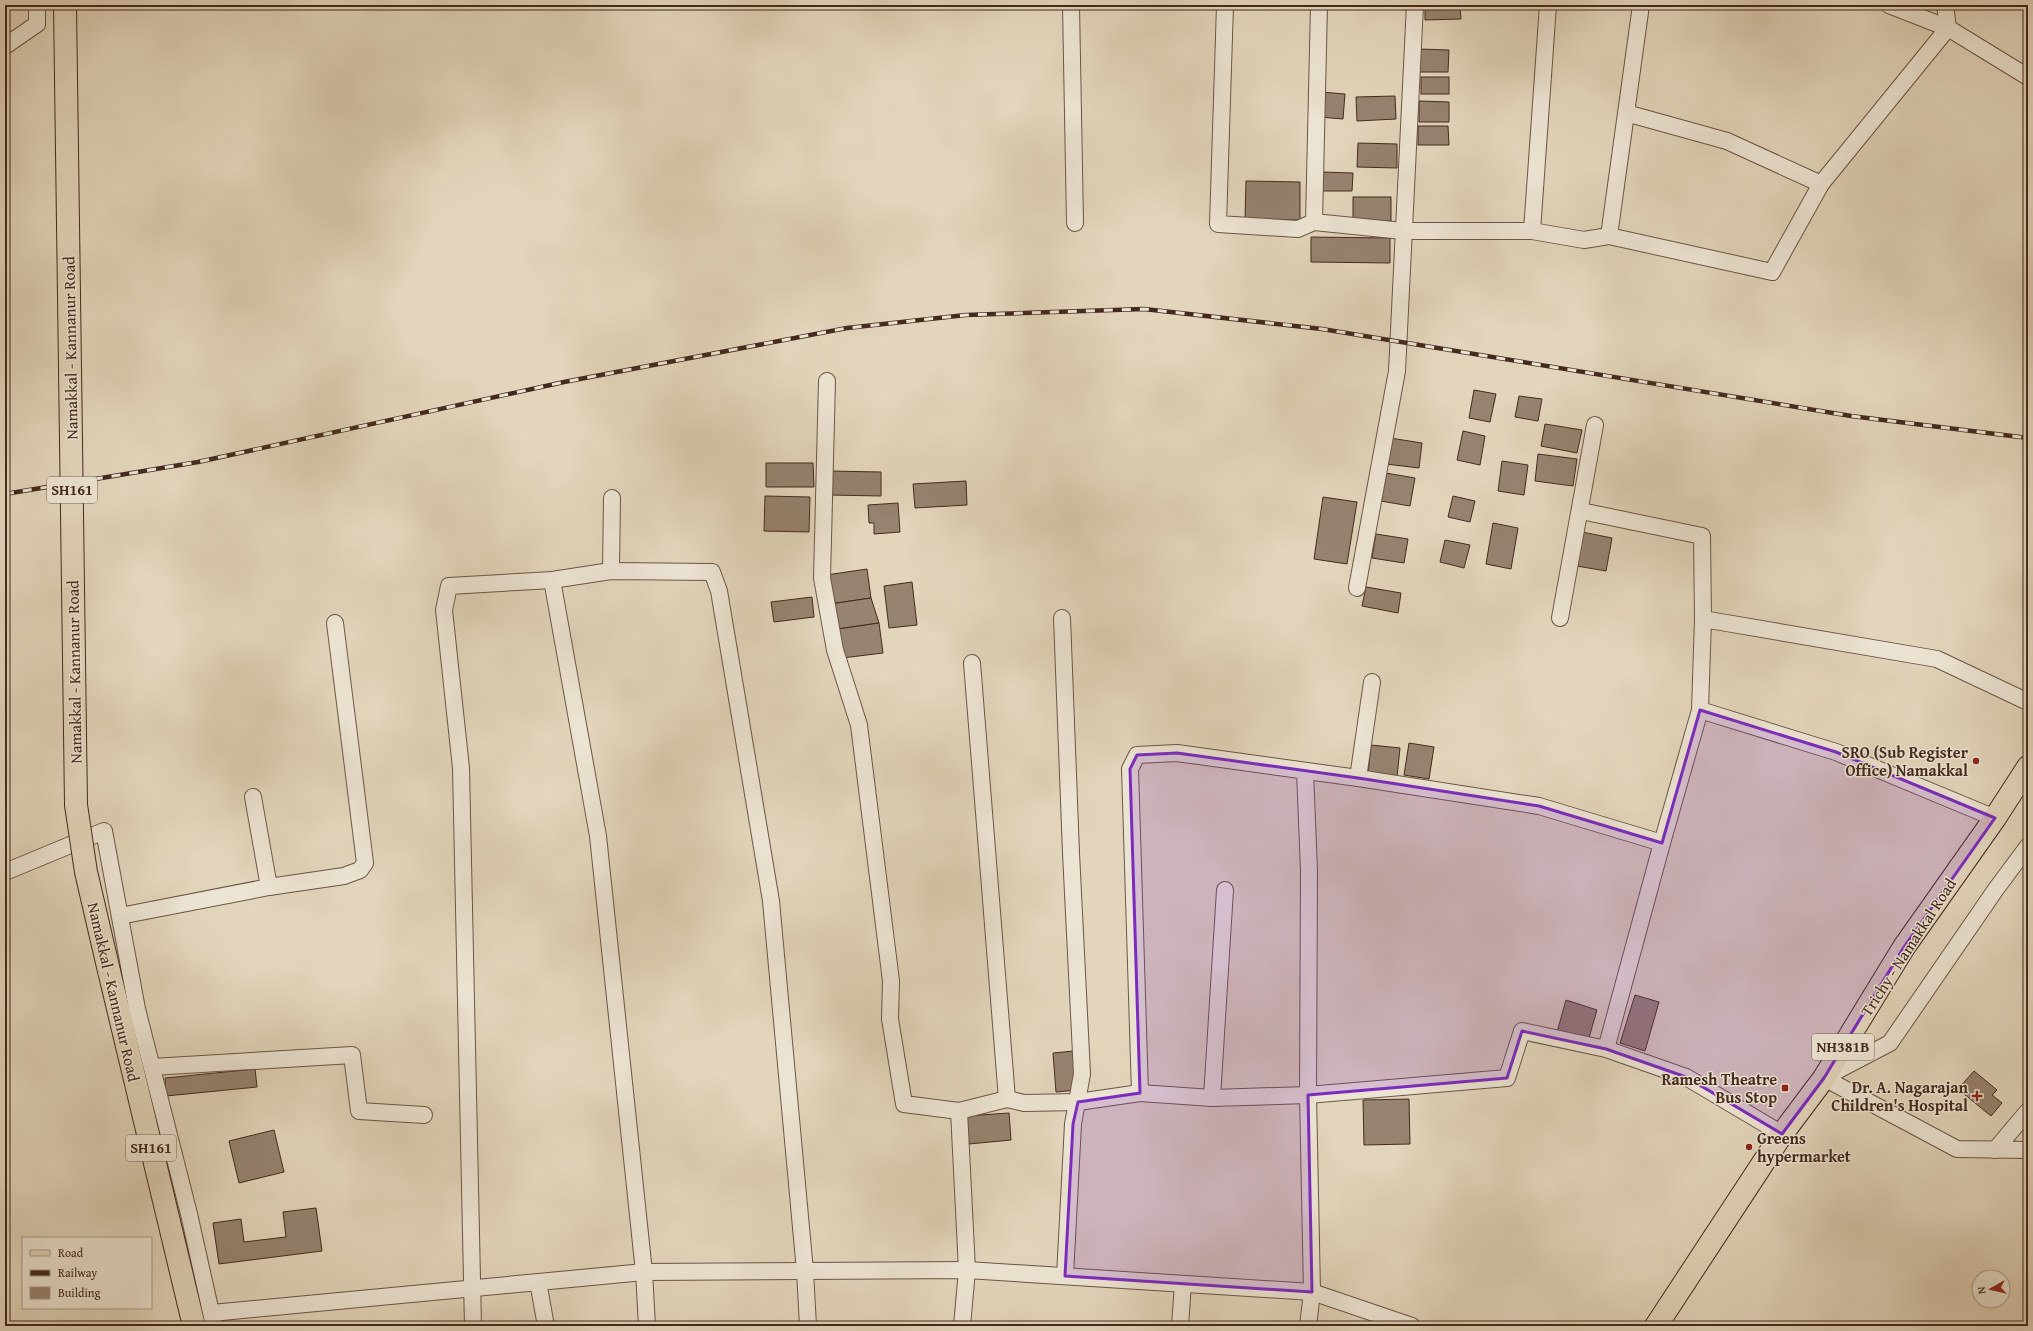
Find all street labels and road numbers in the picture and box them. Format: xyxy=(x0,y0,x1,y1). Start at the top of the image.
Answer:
street label: Namakkal - Kannanur Road xyxy=(56,256,84,440)
road number: SH161 xyxy=(47,477,97,503)
street label: Namakkal - Kannanur Road xyxy=(60,580,88,764)
street label: Trichy - Namakkal Road xyxy=(1854,873,1962,1021)
street label: Namakkal - Kannanur Road xyxy=(82,900,146,1084)
road number: NH381B xyxy=(1812,1034,1874,1060)
road number: SH161 xyxy=(126,1135,176,1161)

